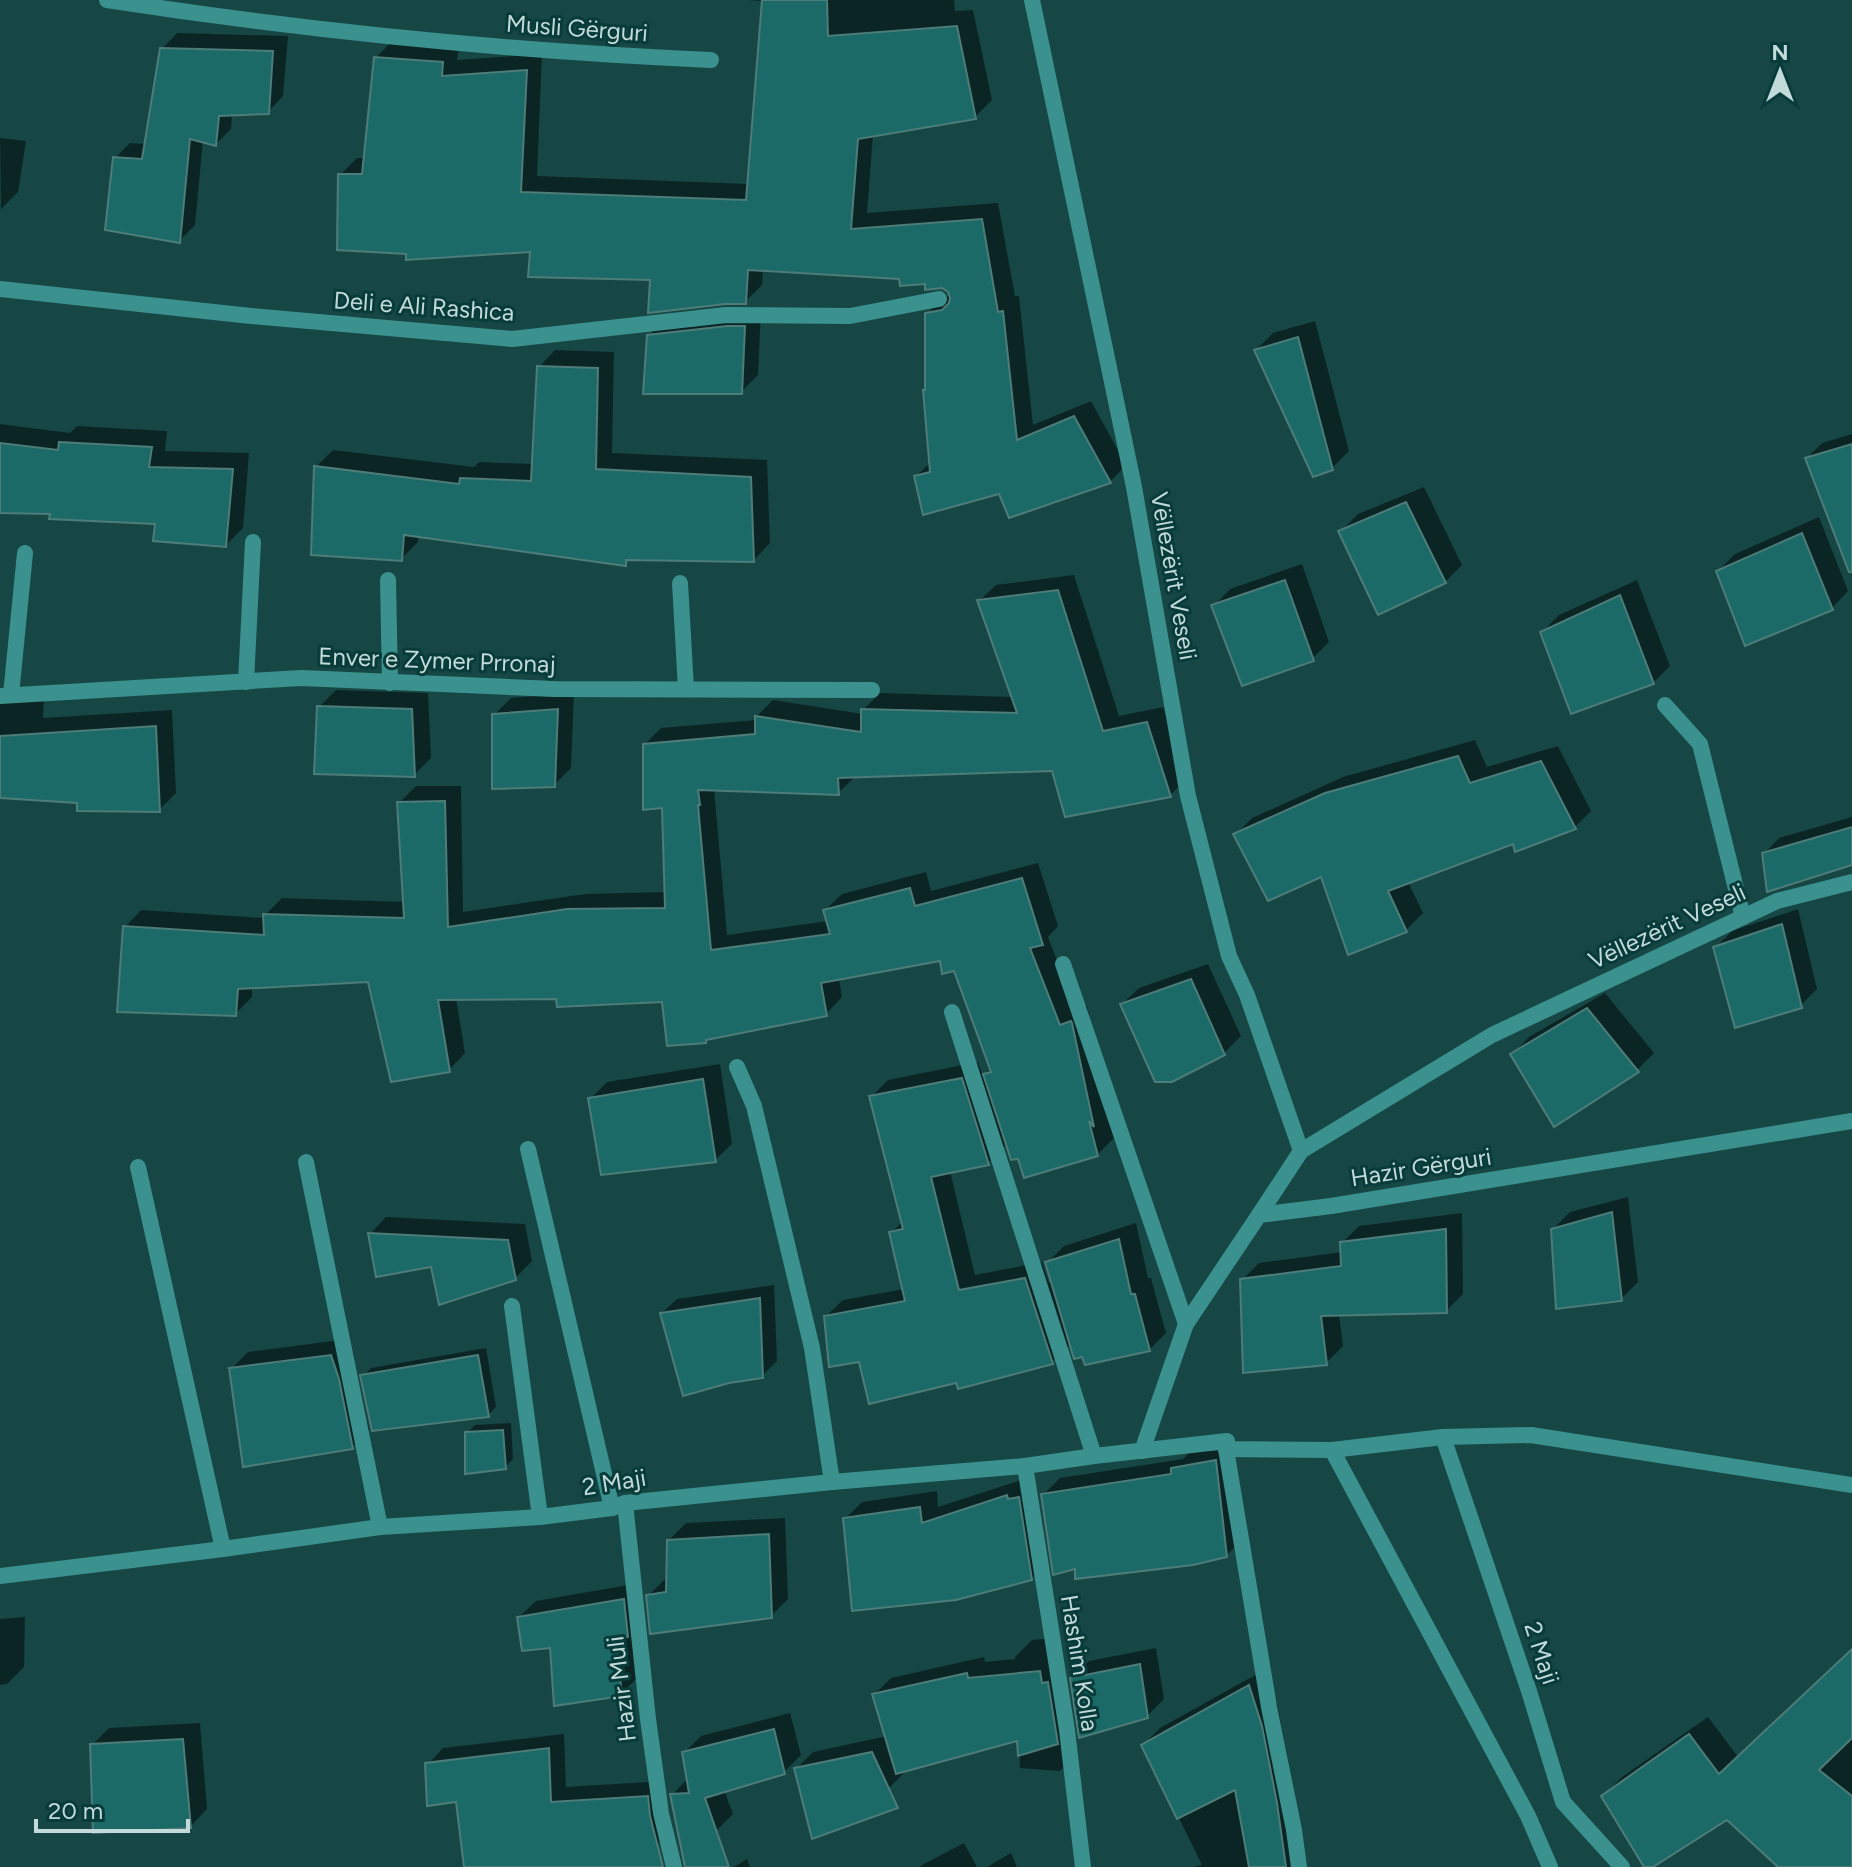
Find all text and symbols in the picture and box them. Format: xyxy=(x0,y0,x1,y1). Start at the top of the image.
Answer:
street label: Musli Gërguri xyxy=(505,9,649,47)
north arrow xyxy=(1740,32,1820,112)
text: N xyxy=(1771,39,1789,66)
street label: Deli e Ali Rashica xyxy=(333,285,515,327)
street label: Vëllezërit Veseli xyxy=(1145,490,1203,662)
street label: Enver e Zymer Prronaj xyxy=(318,641,556,679)
street label: Vëllezërit Veseli xyxy=(1584,877,1750,975)
street label: Hazir Gërguri xyxy=(1348,1142,1494,1192)
street label: 2 Maji xyxy=(580,1463,648,1501)
street label: Hashim Kolla xyxy=(1055,1593,1105,1733)
street label: 2 Maji xyxy=(1518,1618,1566,1688)
street label: Hazir Muli xyxy=(600,1635,642,1743)
scale bar xyxy=(36,1783,188,1833)
text: 20 m xyxy=(48,1796,103,1825)

